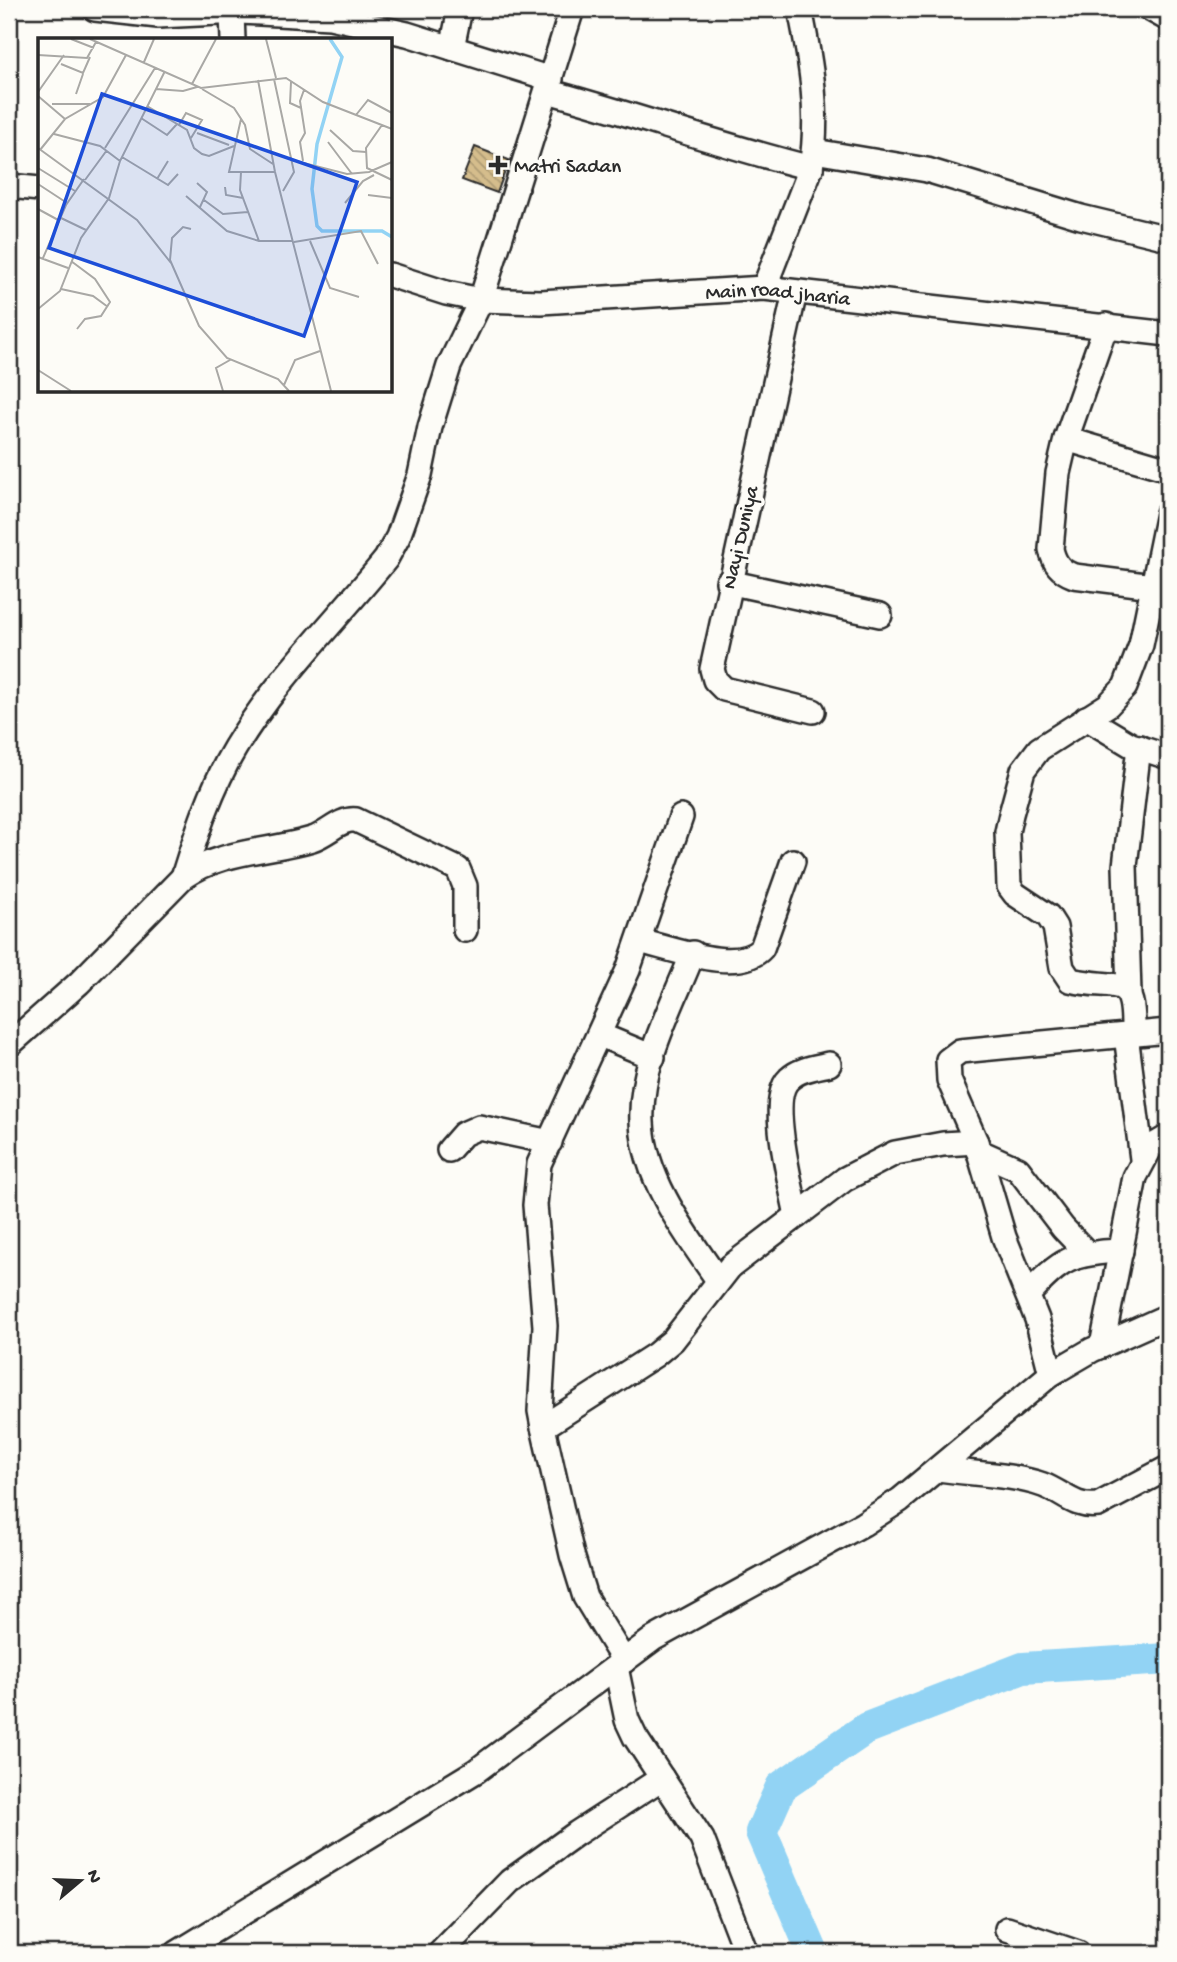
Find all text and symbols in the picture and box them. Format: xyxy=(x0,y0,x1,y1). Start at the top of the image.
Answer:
inset map xyxy=(38,38,392,392)
marker: Matri Sadan xyxy=(488,155,508,175)
place label: Matri Sadan xyxy=(514,156,621,181)
street label: Main road jharia xyxy=(705,279,853,314)
street label: Nayi Duniya xyxy=(718,482,767,592)
north arrow xyxy=(46,1846,116,1916)
text: N xyxy=(80,1867,106,1886)

